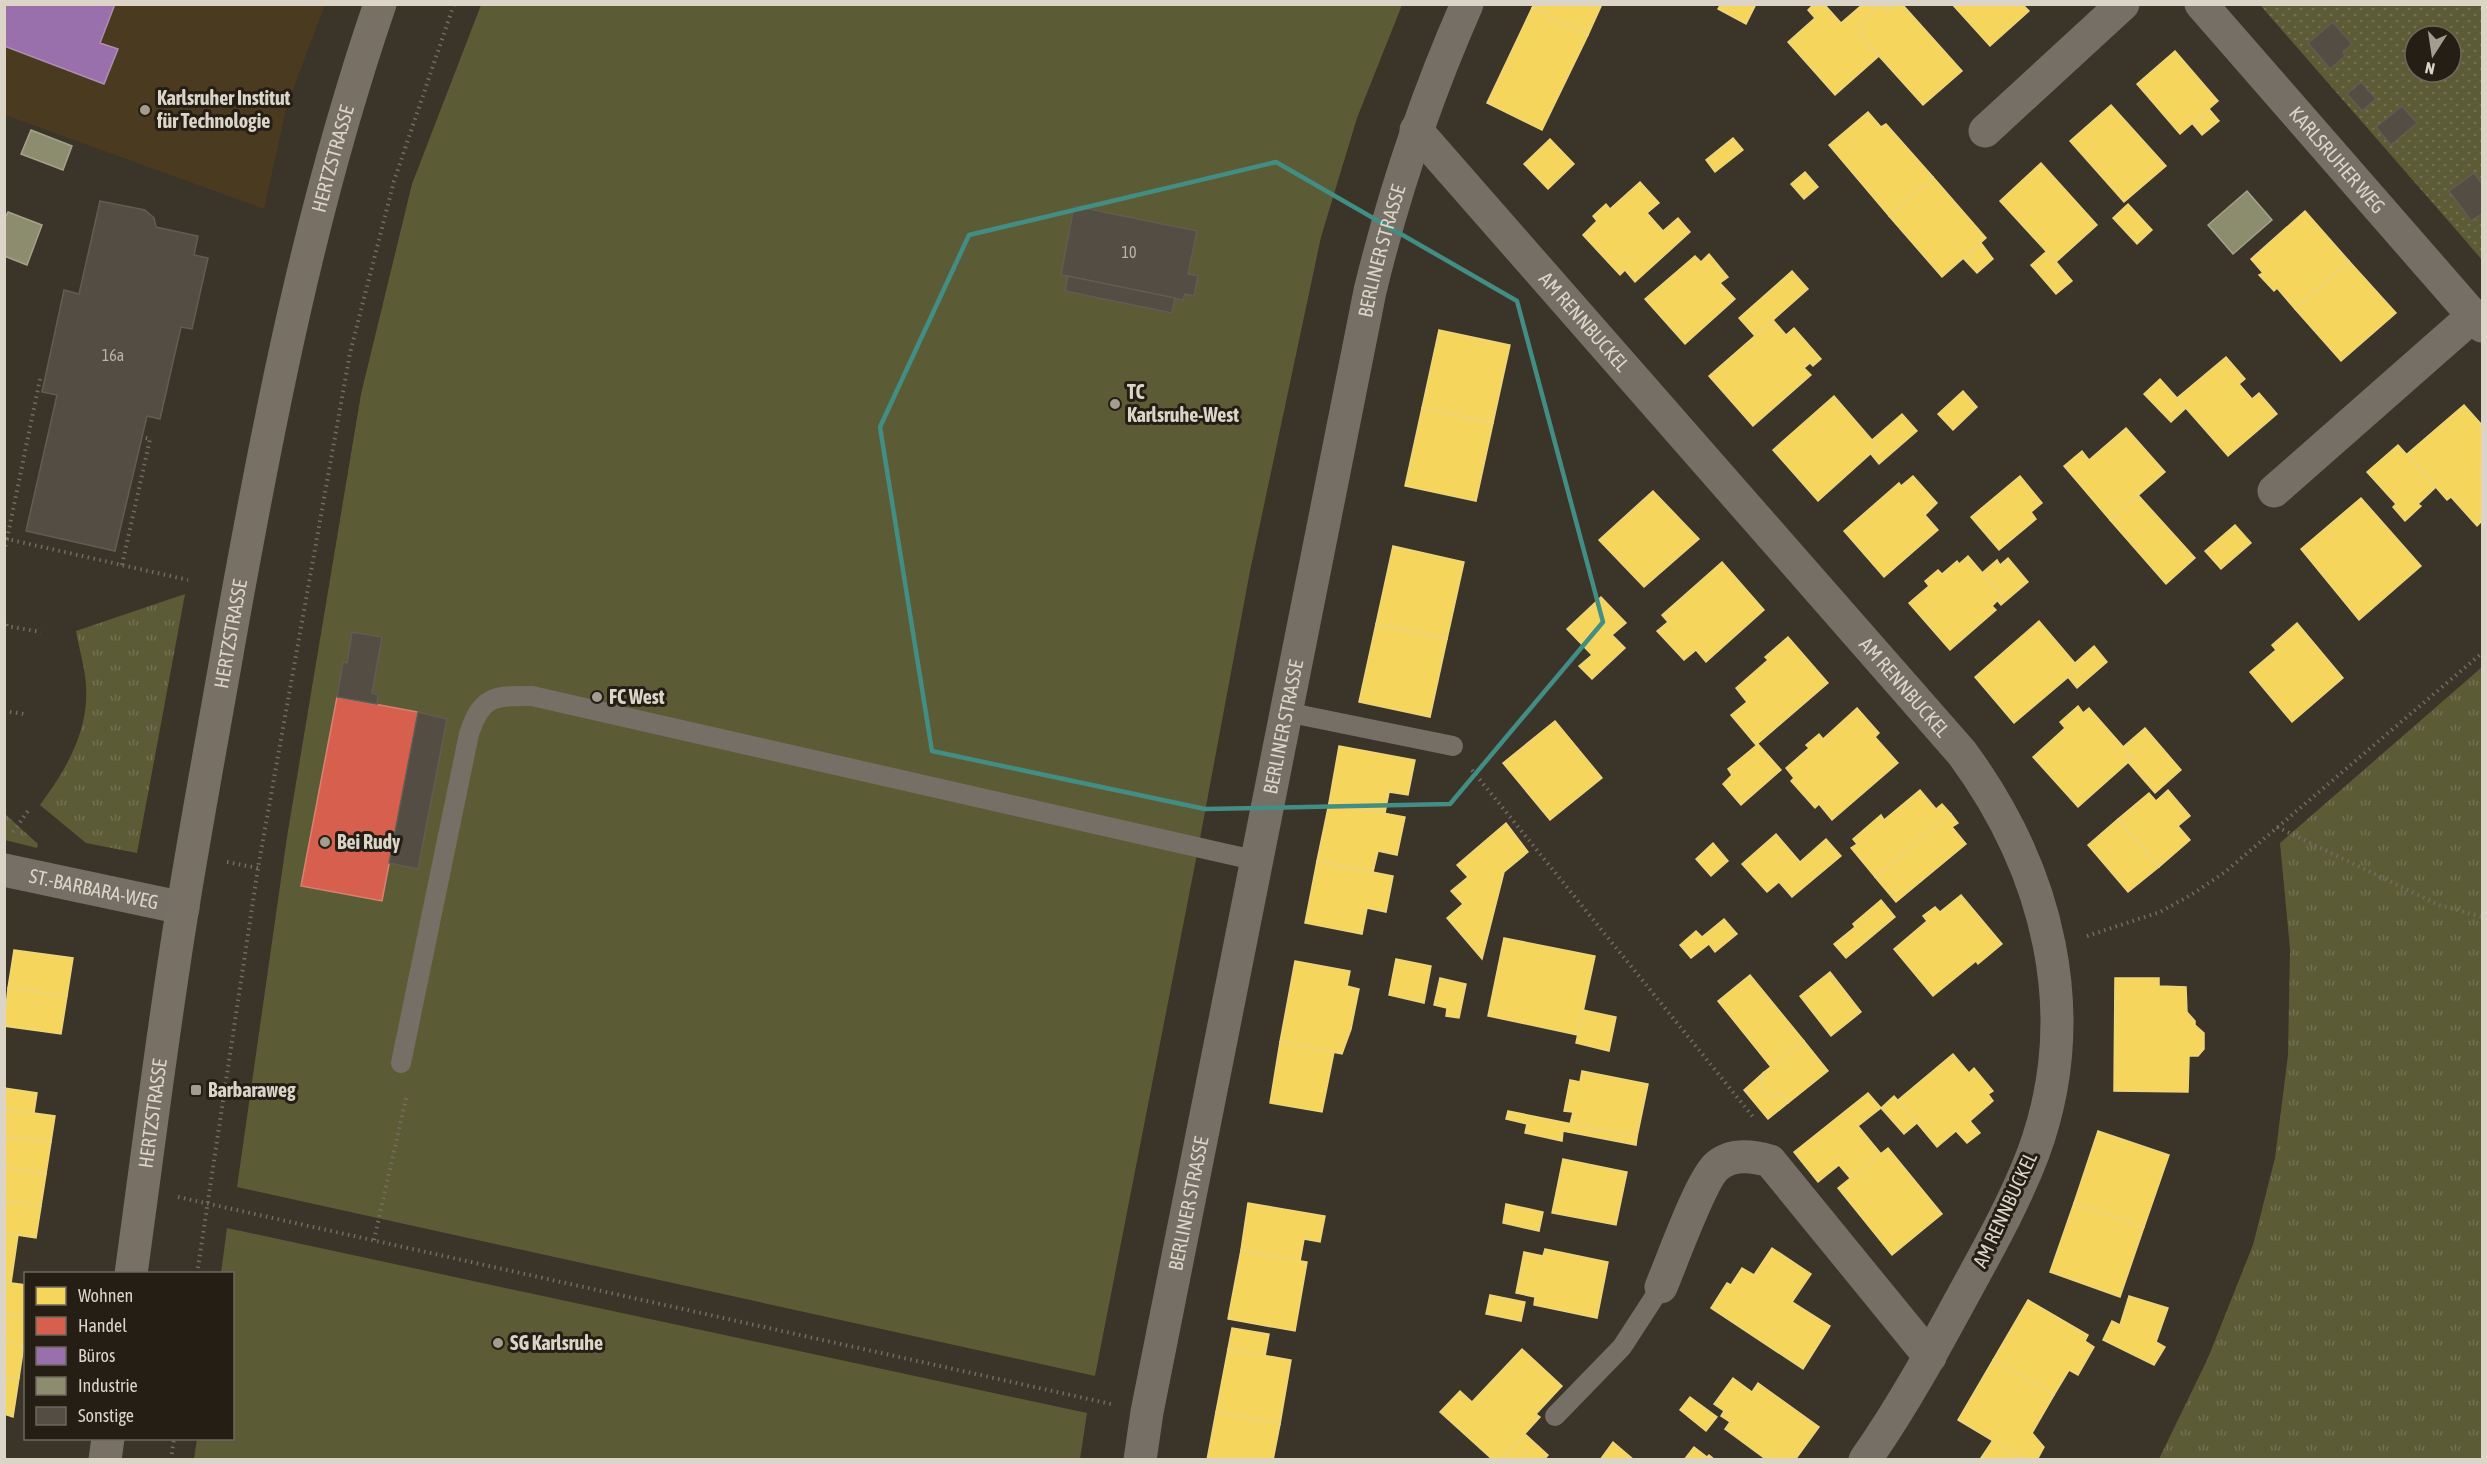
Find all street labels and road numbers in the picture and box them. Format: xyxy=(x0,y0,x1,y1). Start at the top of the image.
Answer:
street label: HERTZSTRASSE xyxy=(307,102,358,215)
street label: KARLSRUHER WEG xyxy=(2285,102,2390,218)
street label: BERLINER STRASSE xyxy=(1353,181,1410,319)
street label: AM RENNBUCKEL xyxy=(1535,267,1634,376)
street label: HERTZSTRASSE xyxy=(209,577,251,690)
street label: AM RENNBUCKEL xyxy=(1855,633,1955,742)
street label: BERLINER STRASSE xyxy=(1258,657,1307,796)
street label: ST.-BARBARA-WEG xyxy=(27,864,161,914)
street label: HERTZSTRASSE xyxy=(133,1057,171,1170)
street label: BERLINER STRASSE xyxy=(1163,1134,1213,1273)
street label: AM RENNBUCKEL xyxy=(1968,1148,2041,1271)

